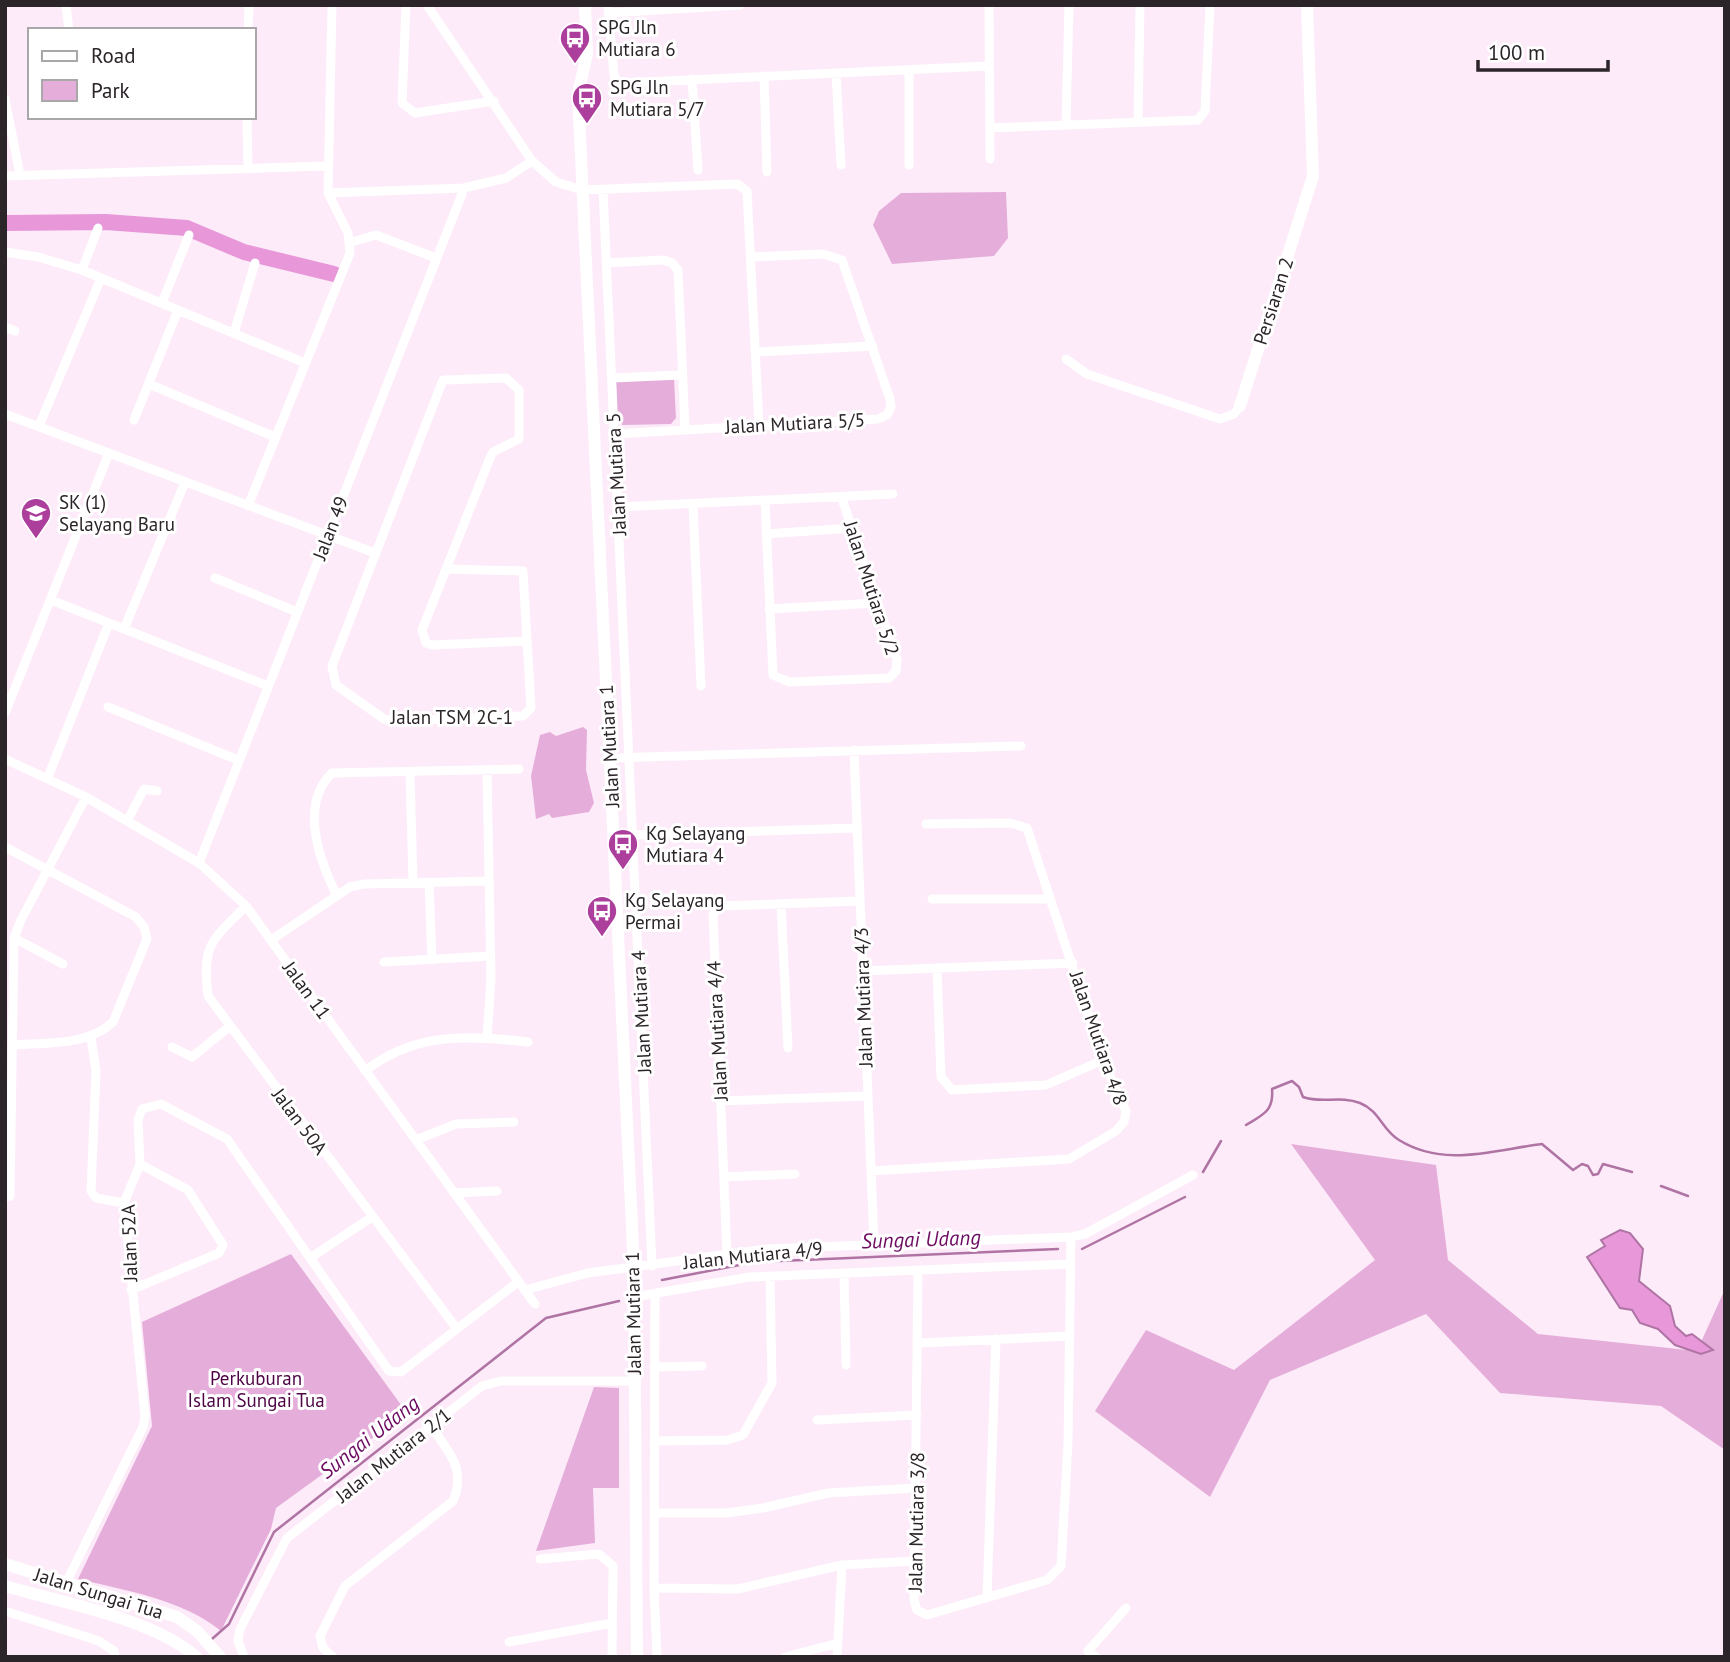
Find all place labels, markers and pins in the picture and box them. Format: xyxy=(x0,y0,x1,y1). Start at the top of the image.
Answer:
place label: SPG Jln Mutiara 6 xyxy=(598,15,676,61)
bus stop icon: SPG Jln Mutiara 6 xyxy=(558,21,592,65)
place label: SPG Jln Mutiara 5/7 xyxy=(610,75,705,121)
bus stop icon: SPG Jln Mutiara 5/7 xyxy=(570,81,604,125)
place label: SK (1) Selayang Baru xyxy=(59,490,175,536)
school or university icon: SK (1) Selayang Baru xyxy=(19,496,53,540)
place label: Kg Selayang Mutiara 4 xyxy=(646,821,746,867)
bus stop icon: Kg Selayang Mutiara 4 xyxy=(606,827,640,871)
place label: Kg Selayang Permai xyxy=(625,888,725,934)
bus stop icon: Kg Selayang Permai xyxy=(585,894,619,938)

